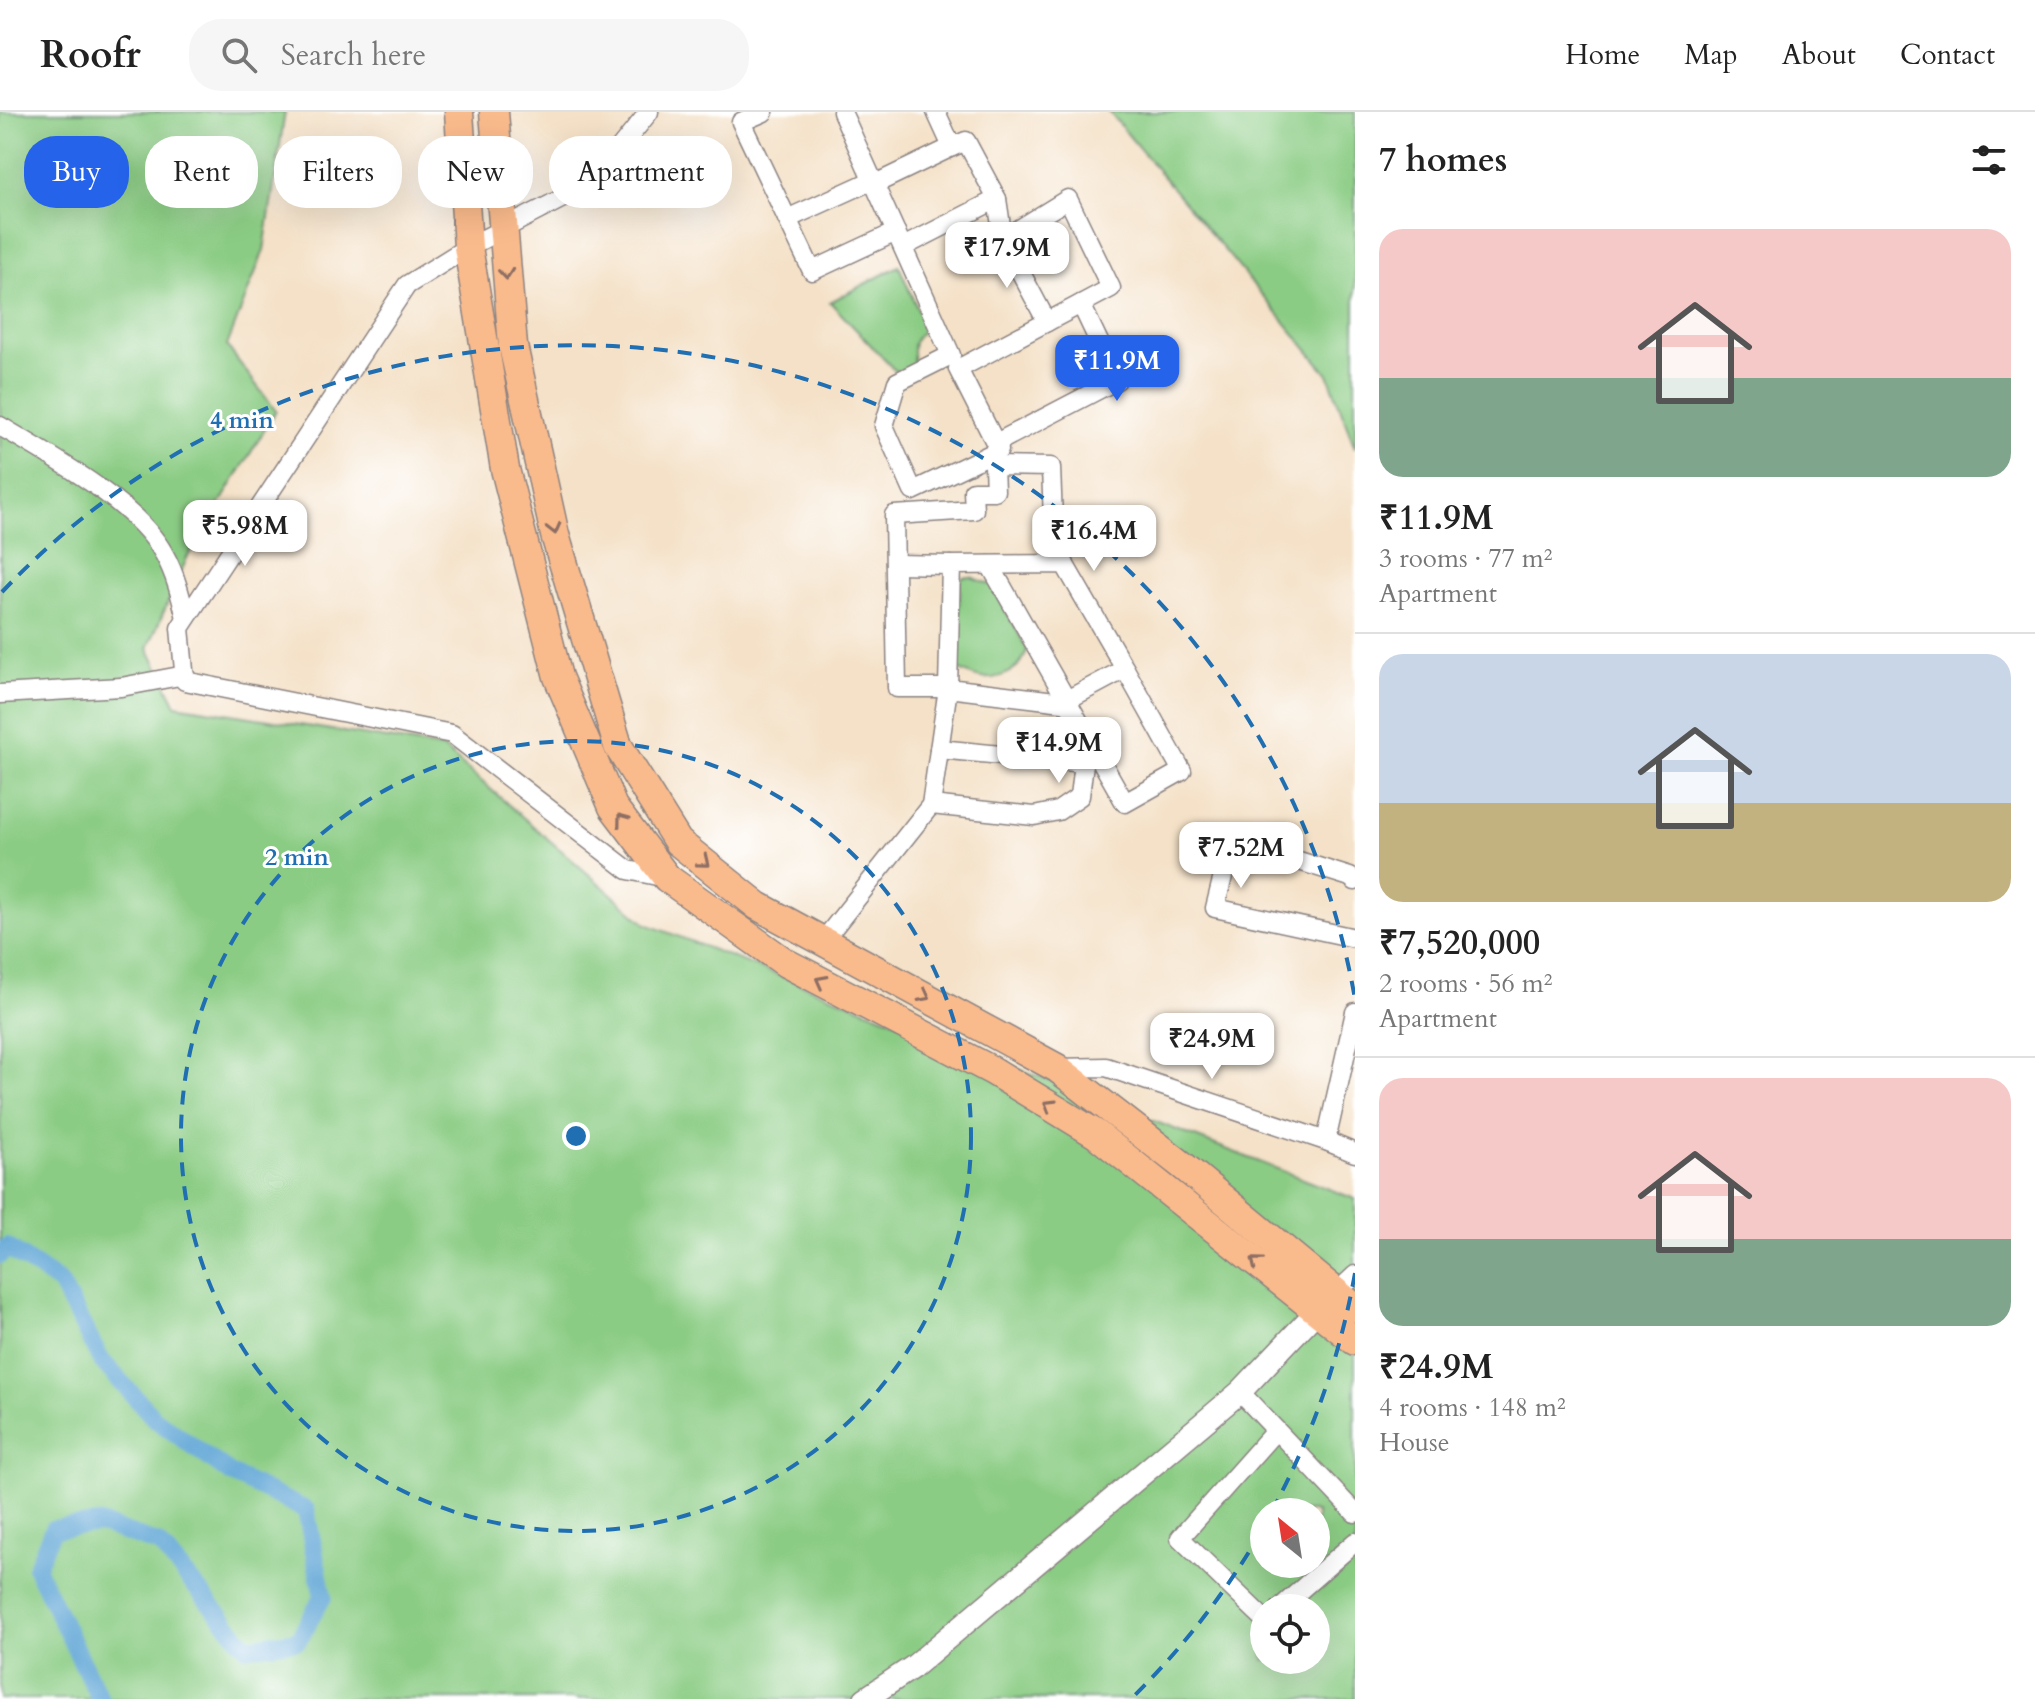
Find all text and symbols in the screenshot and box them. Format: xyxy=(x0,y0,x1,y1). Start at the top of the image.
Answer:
search box xyxy=(189,19,749,91)
text: Roofr xyxy=(40,29,141,81)
icon: search xyxy=(217,33,261,77)
text: Search here xyxy=(281,35,426,76)
text: Home xyxy=(1565,36,1640,74)
text: Map xyxy=(1684,36,1738,74)
text: About xyxy=(1782,36,1856,74)
text: Contact xyxy=(1900,36,1995,74)
chip: Buy xyxy=(24,136,129,208)
chip: Rent xyxy=(145,136,258,208)
chip: Filters xyxy=(274,136,402,208)
chip: New xyxy=(418,136,533,208)
chip: Apartment xyxy=(549,136,732,208)
text: 7 homes xyxy=(1379,137,1507,183)
icon: filters xyxy=(1967,138,2011,182)
pin: ₹17.9M xyxy=(942,222,1072,290)
text: ₹17.9M xyxy=(963,230,1051,265)
one-way arrow xyxy=(497,267,514,280)
icon: home xyxy=(1623,281,1767,425)
pin: ₹11.9M xyxy=(1052,335,1182,403)
text: ₹11.9M xyxy=(1073,343,1161,378)
text: 4 min xyxy=(210,404,275,437)
text: ₹11.9M xyxy=(1379,495,1494,541)
pin: ₹5.98M xyxy=(180,500,310,568)
pin: ₹16.4M xyxy=(1029,505,1159,573)
text: ₹5.98M xyxy=(201,508,289,543)
text: ₹16.4M xyxy=(1050,513,1138,548)
one-way arrow xyxy=(545,521,562,535)
text: 3 rooms · 77 m² xyxy=(1379,541,1552,576)
text: Apartment xyxy=(1379,576,1497,611)
icon: home xyxy=(1623,706,1767,850)
pin: ₹14.9M xyxy=(994,717,1124,785)
text: ₹14.9M xyxy=(1015,725,1103,760)
one-way arrow xyxy=(617,813,631,828)
pin: ₹7.52M xyxy=(1176,822,1306,890)
text: ₹7.52M xyxy=(1197,830,1285,865)
text: 2 min xyxy=(265,841,330,874)
one-way arrow xyxy=(694,852,709,867)
text: ₹7,520,000 xyxy=(1379,920,1540,966)
text: 2 rooms · 56 m² xyxy=(1379,966,1552,1001)
one-way arrow xyxy=(814,975,829,991)
one-way arrow xyxy=(917,986,932,1001)
text: Apartment xyxy=(1379,1001,1497,1036)
pin: ₹24.9M xyxy=(1147,1013,1277,1081)
text: ₹24.9M xyxy=(1168,1021,1256,1056)
one-way arrow xyxy=(1043,1099,1058,1115)
centre of rings xyxy=(562,1122,590,1150)
icon: home xyxy=(1623,1130,1767,1274)
one-way arrow xyxy=(1251,1257,1265,1272)
text: ₹24.9M xyxy=(1379,1344,1494,1390)
text: 4 rooms · 148 m² xyxy=(1379,1390,1566,1425)
text: House xyxy=(1379,1425,1450,1460)
north arrow xyxy=(1250,1498,1330,1578)
map controls xyxy=(1250,1498,1330,1674)
button: locate xyxy=(1250,1594,1330,1674)

